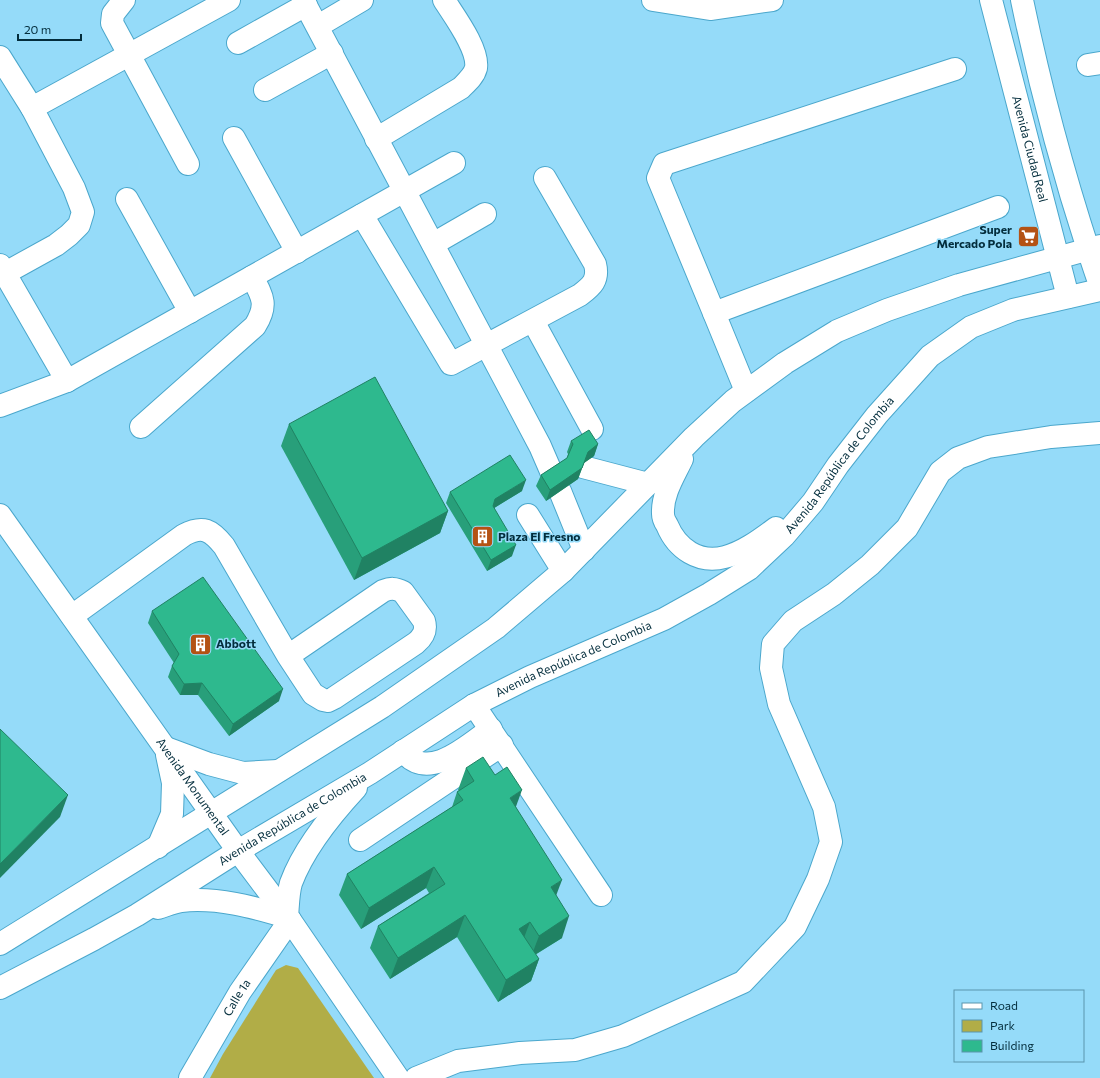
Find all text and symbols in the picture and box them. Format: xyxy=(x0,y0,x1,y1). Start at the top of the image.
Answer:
scale bar xyxy=(18,16,81,42)
text: 20 m xyxy=(24,22,51,36)
street label: Avenida Ciudad Real xyxy=(1010,94,1051,204)
place label: Super Mercado Pola xyxy=(936,222,1012,250)
supermarket icon: Super Mercado Pola xyxy=(1015,224,1041,250)
street label: Avenida República de Colombia xyxy=(781,393,896,536)
building icon: Plaza El Fresno xyxy=(470,524,496,550)
place label: Plaza El Fresno xyxy=(498,529,581,543)
street label: Avenida República de Colombia xyxy=(493,617,653,699)
building icon: Abbott xyxy=(187,631,213,657)
place label: Abbott xyxy=(216,636,256,650)
street label: Avenida Monumental xyxy=(154,735,232,837)
street label: Avenida República de Colombia xyxy=(216,769,368,868)
street label: Calle 1a xyxy=(220,976,253,1018)
legend xyxy=(954,990,1084,1062)
text: Road xyxy=(990,998,1018,1012)
text: Park xyxy=(990,1018,1016,1032)
text: Building xyxy=(990,1038,1034,1052)

